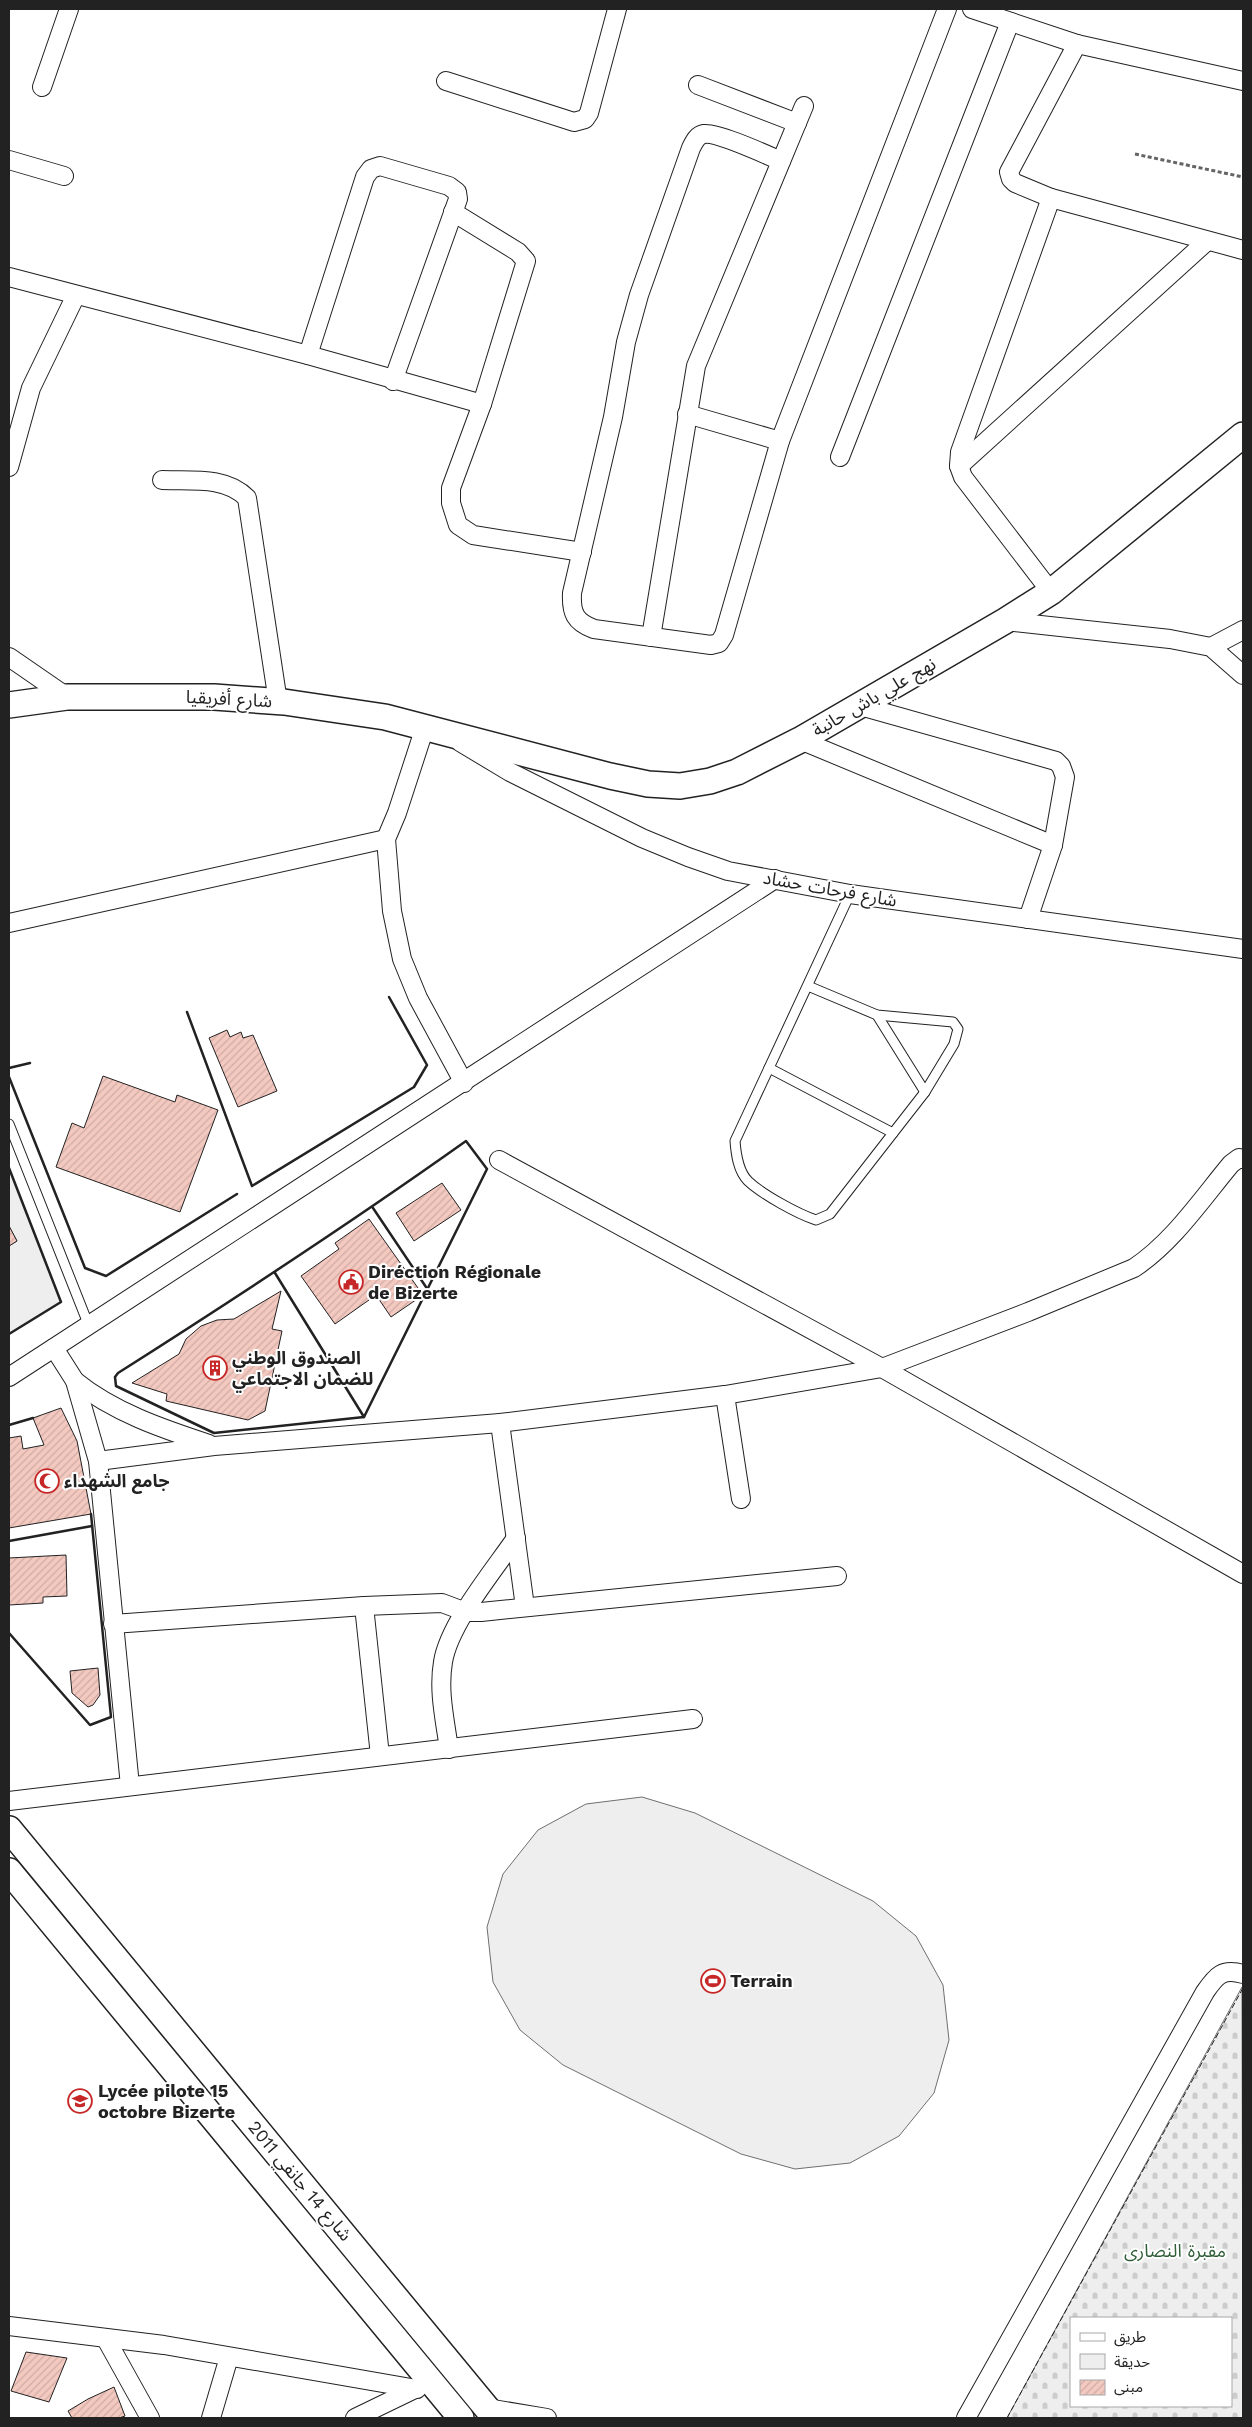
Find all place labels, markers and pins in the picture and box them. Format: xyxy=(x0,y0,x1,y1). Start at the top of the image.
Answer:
place label: Diréction Régionale de Bizerte xyxy=(368,1261,541,1303)
public building icon: Diréction Régionale de Bizerte xyxy=(338,1269,364,1295)
place label: الصندوق الوطني للضمان الاجتماعي xyxy=(232,1347,373,1393)
building icon: الصندوق الوطني للضمان الاجتماعي xyxy=(202,1355,228,1381)
mosque icon: جامع الشهداء xyxy=(34,1468,60,1494)
place label: جامع الشهداء xyxy=(64,1470,169,1494)
sports icon: Terrain xyxy=(700,1968,726,1994)
place label: Terrain xyxy=(730,1970,793,1991)
place label: Lycée pilote 15 octobre Bizerte xyxy=(98,2080,235,2122)
school or university icon: Lycée pilote 15 octobre Bizerte xyxy=(67,2088,93,2114)

